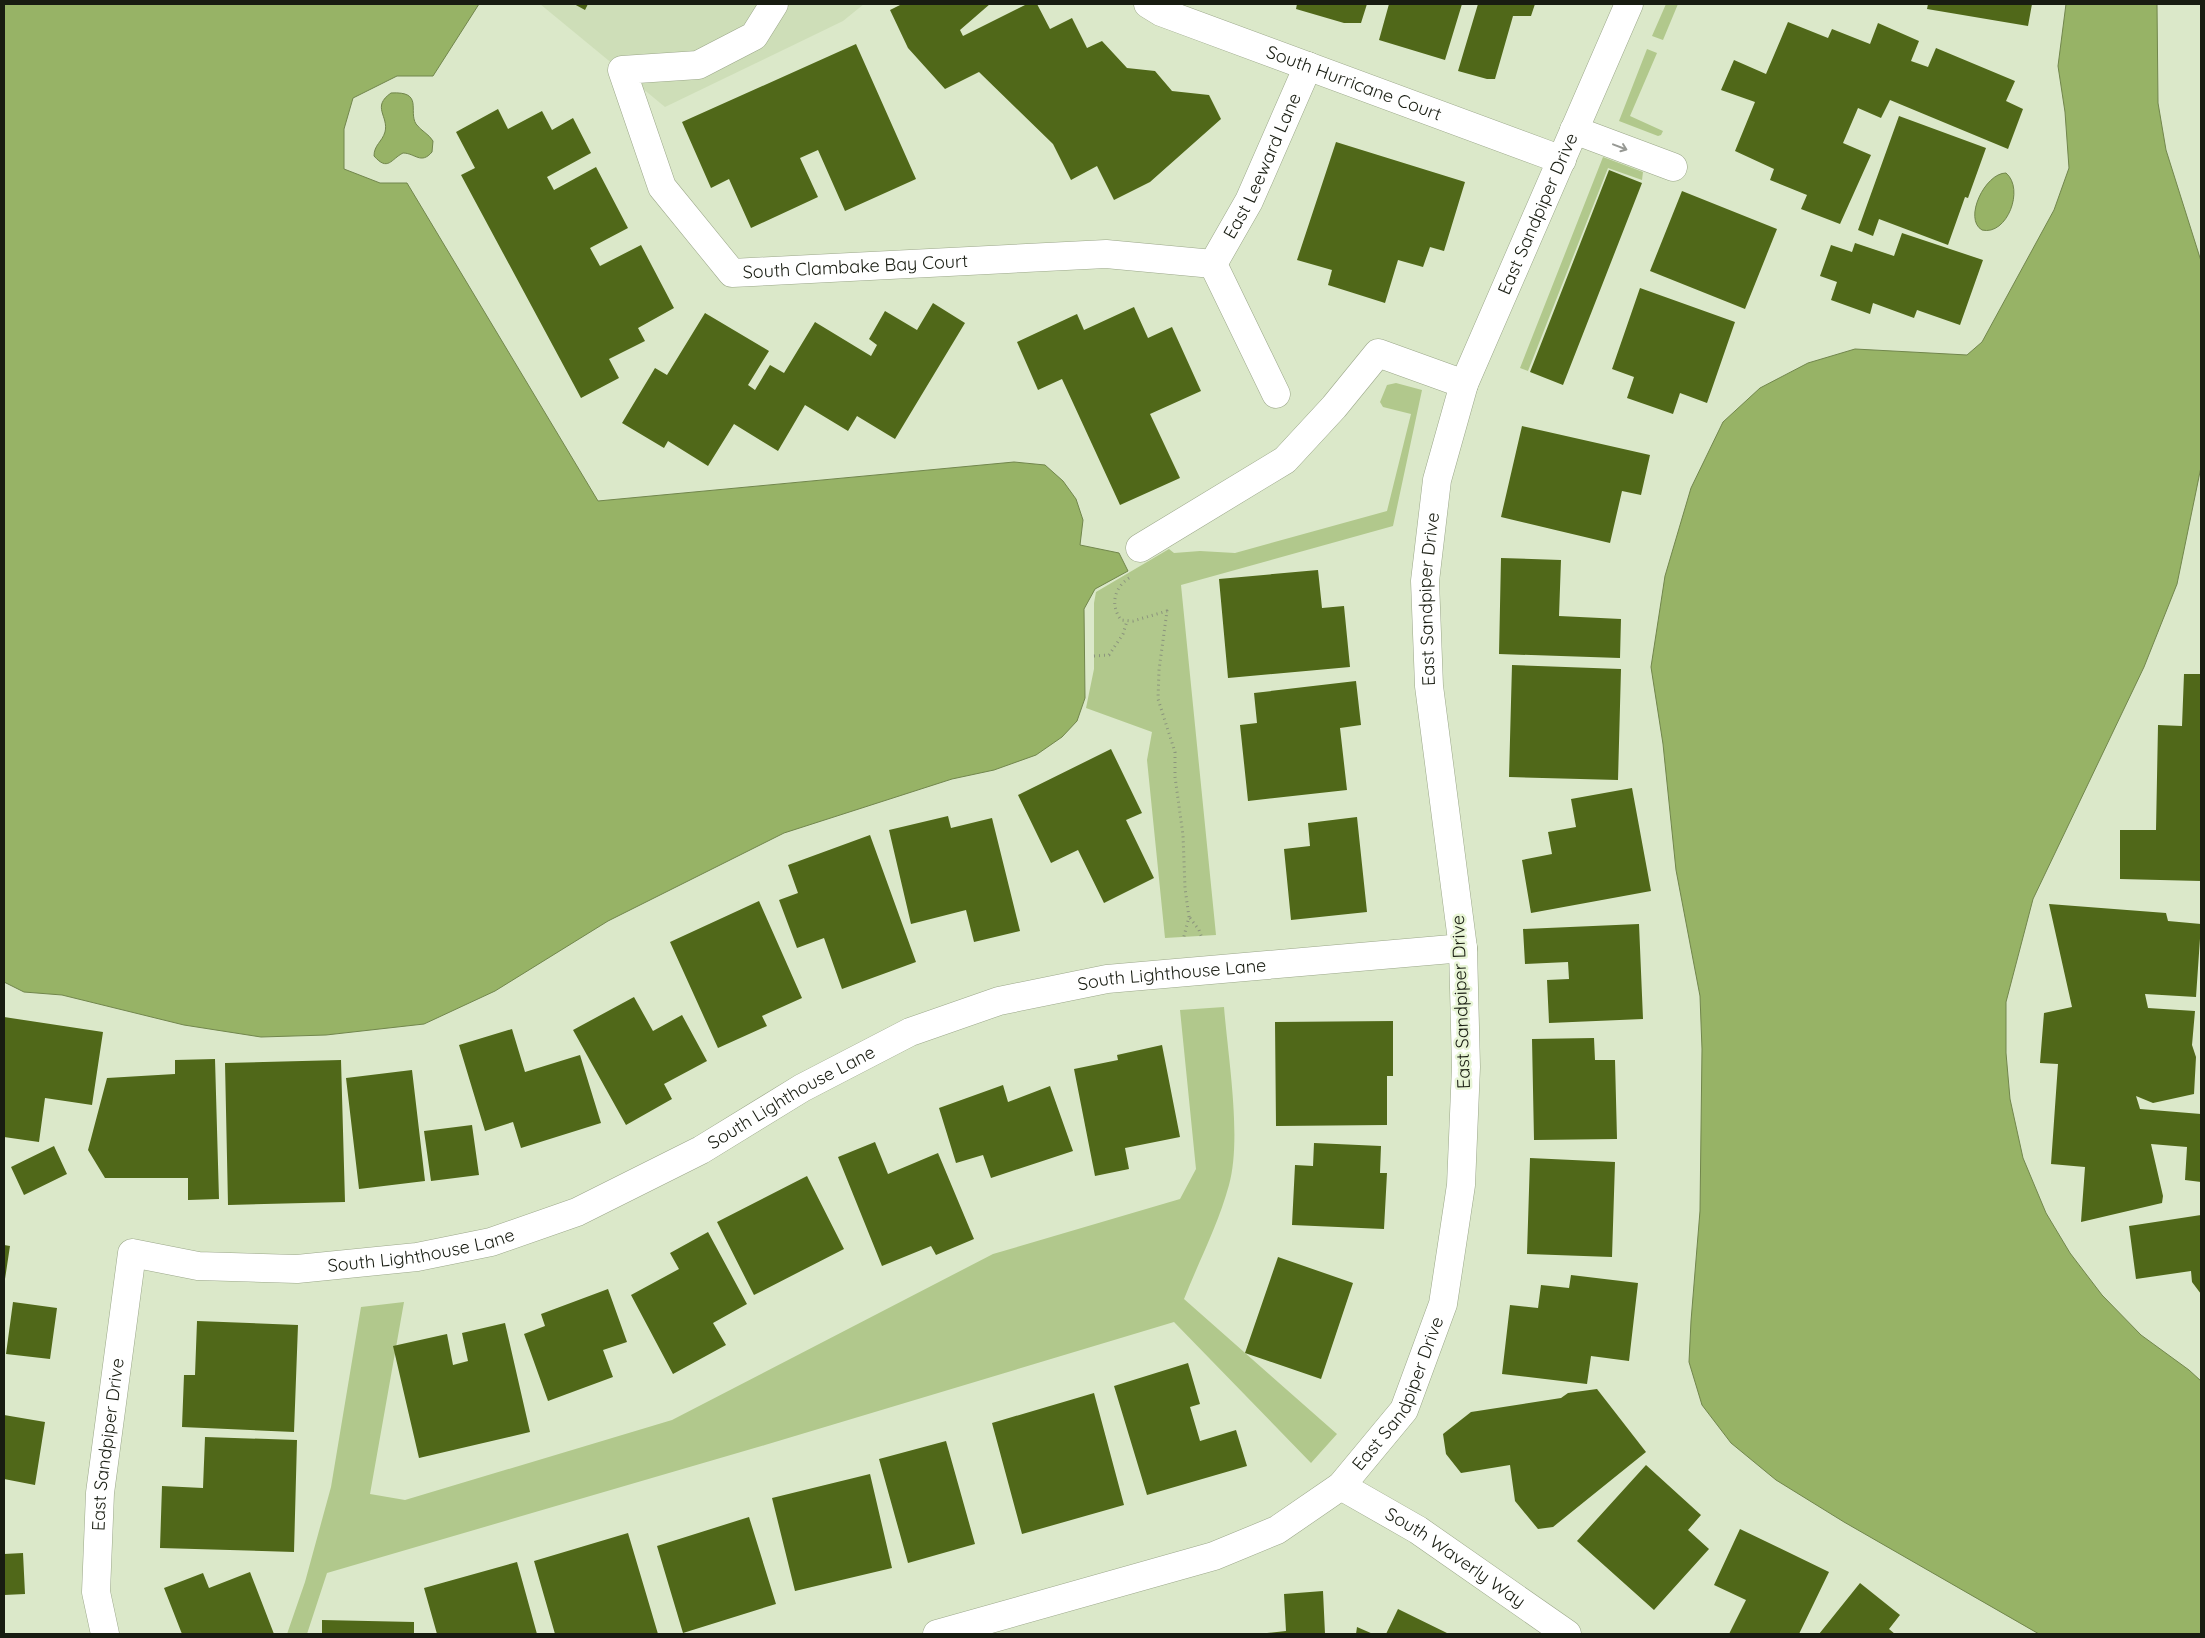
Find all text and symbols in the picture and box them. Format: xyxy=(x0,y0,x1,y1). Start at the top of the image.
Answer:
street label: South Hurricane Court xyxy=(1263,40,1445,126)
street label: East Leeward Lane xyxy=(1218,89,1306,243)
street label: East Sandpiper Drive xyxy=(1492,129,1583,298)
one-way arrow xyxy=(1612,143,1627,153)
street label: South Clambake Bay Court xyxy=(742,249,969,283)
street label: East Sandpiper Drive xyxy=(1413,511,1444,686)
street label: East Sandpiper Drive xyxy=(1446,915,1475,1089)
street label: South Lighthouse Lane xyxy=(1076,953,1267,996)
street label: South Lighthouse Lane xyxy=(703,1040,879,1154)
street label: South Lighthouse Lane xyxy=(326,1223,517,1277)
street label: East Sandpiper Drive xyxy=(1347,1313,1448,1475)
street label: East Sandpiper Drive xyxy=(86,1357,129,1532)
street label: South Waverly Way xyxy=(1381,1502,1530,1613)

